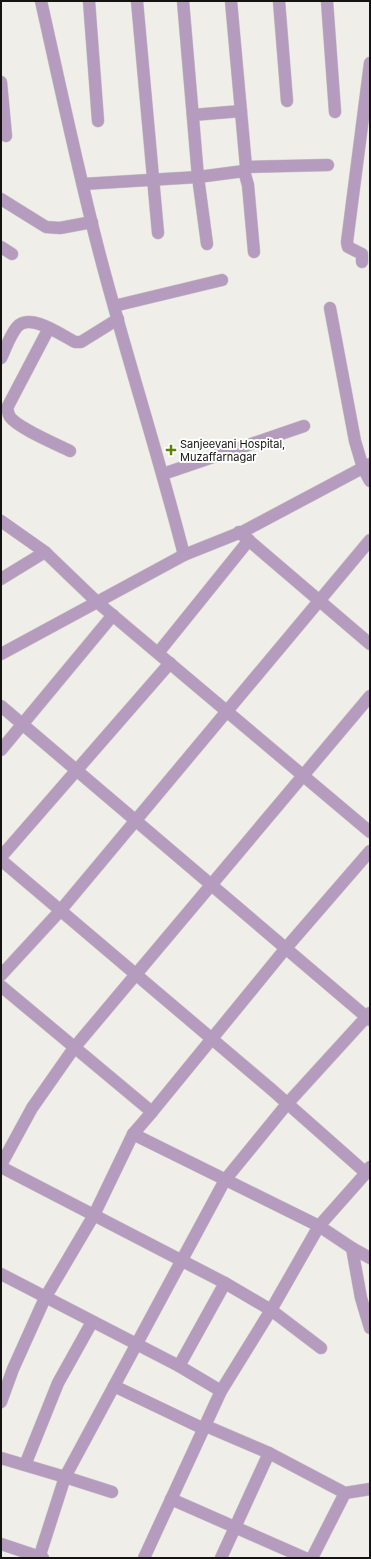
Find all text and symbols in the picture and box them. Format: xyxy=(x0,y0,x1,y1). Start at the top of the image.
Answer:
place label: Sanjeevani Hospital, Muzaffarnagar xyxy=(180,437,285,464)
marker: Sanjeevani Hospital, Muzaffarnagar xyxy=(165,444,177,456)

